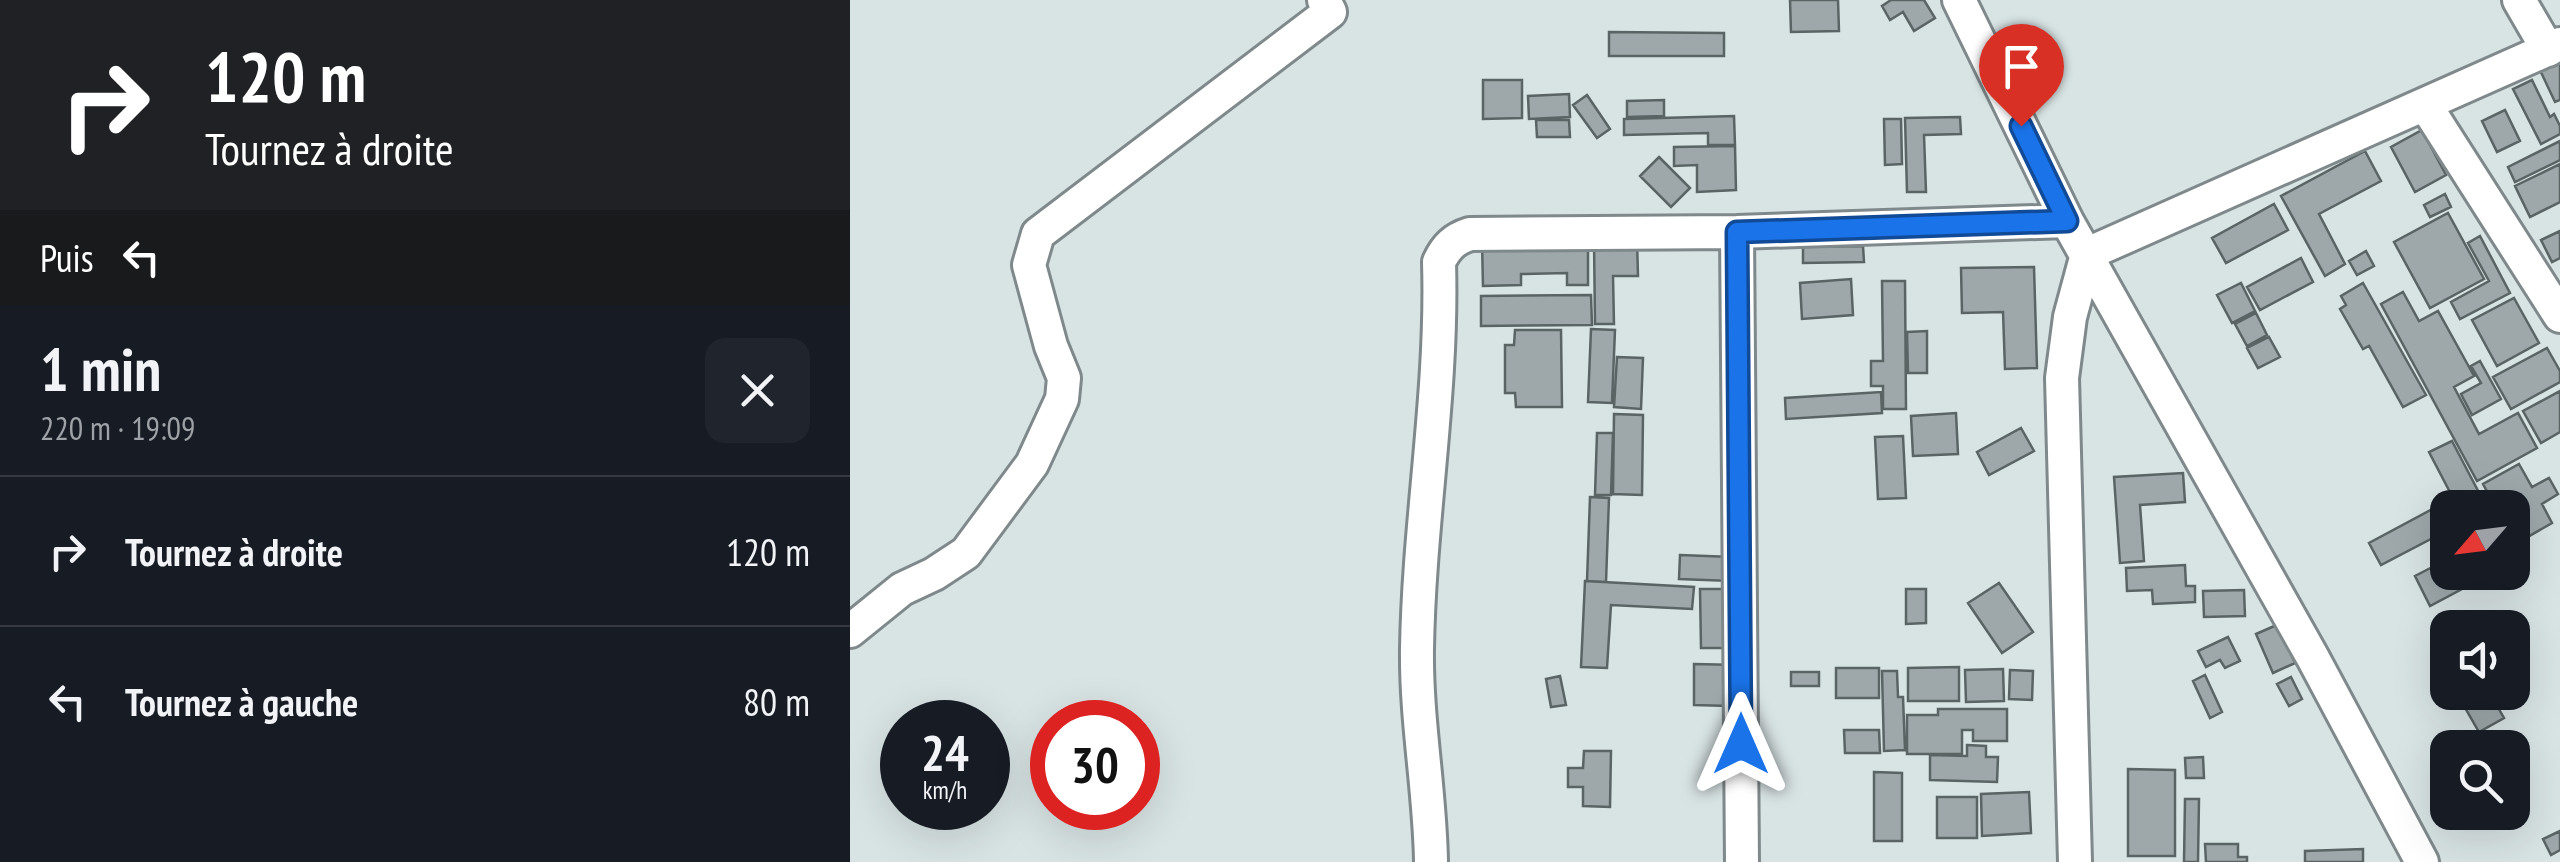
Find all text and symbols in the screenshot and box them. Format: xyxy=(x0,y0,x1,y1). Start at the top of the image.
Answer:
pin xyxy=(1979,24,2064,127)
text: 120 m xyxy=(205,31,366,121)
icon: arrive xyxy=(1994,39,2049,94)
icon: right xyxy=(40,40,170,170)
text: Tournez à droite xyxy=(205,119,454,177)
icon: left xyxy=(114,230,169,285)
text: Puis xyxy=(40,233,94,282)
text: 1 min xyxy=(40,330,161,408)
button: close xyxy=(705,338,810,443)
text: 220 m · 19:09 xyxy=(40,407,195,449)
north arrow xyxy=(2430,490,2530,590)
map controls xyxy=(2430,490,2530,830)
icon: right xyxy=(40,524,95,579)
text: Tournez à droite xyxy=(125,527,343,576)
text: 120 m xyxy=(726,527,810,576)
button: sound xyxy=(2430,610,2530,710)
icon: left xyxy=(40,674,95,729)
text: Tournez à gauche xyxy=(125,677,358,726)
text: 80 m xyxy=(743,677,810,726)
position arrow xyxy=(1689,692,1793,796)
speed limit sign: 30 xyxy=(1030,700,1160,830)
text: 24 xyxy=(921,720,969,785)
button: search xyxy=(2430,730,2530,830)
text: km/h xyxy=(923,774,967,806)

